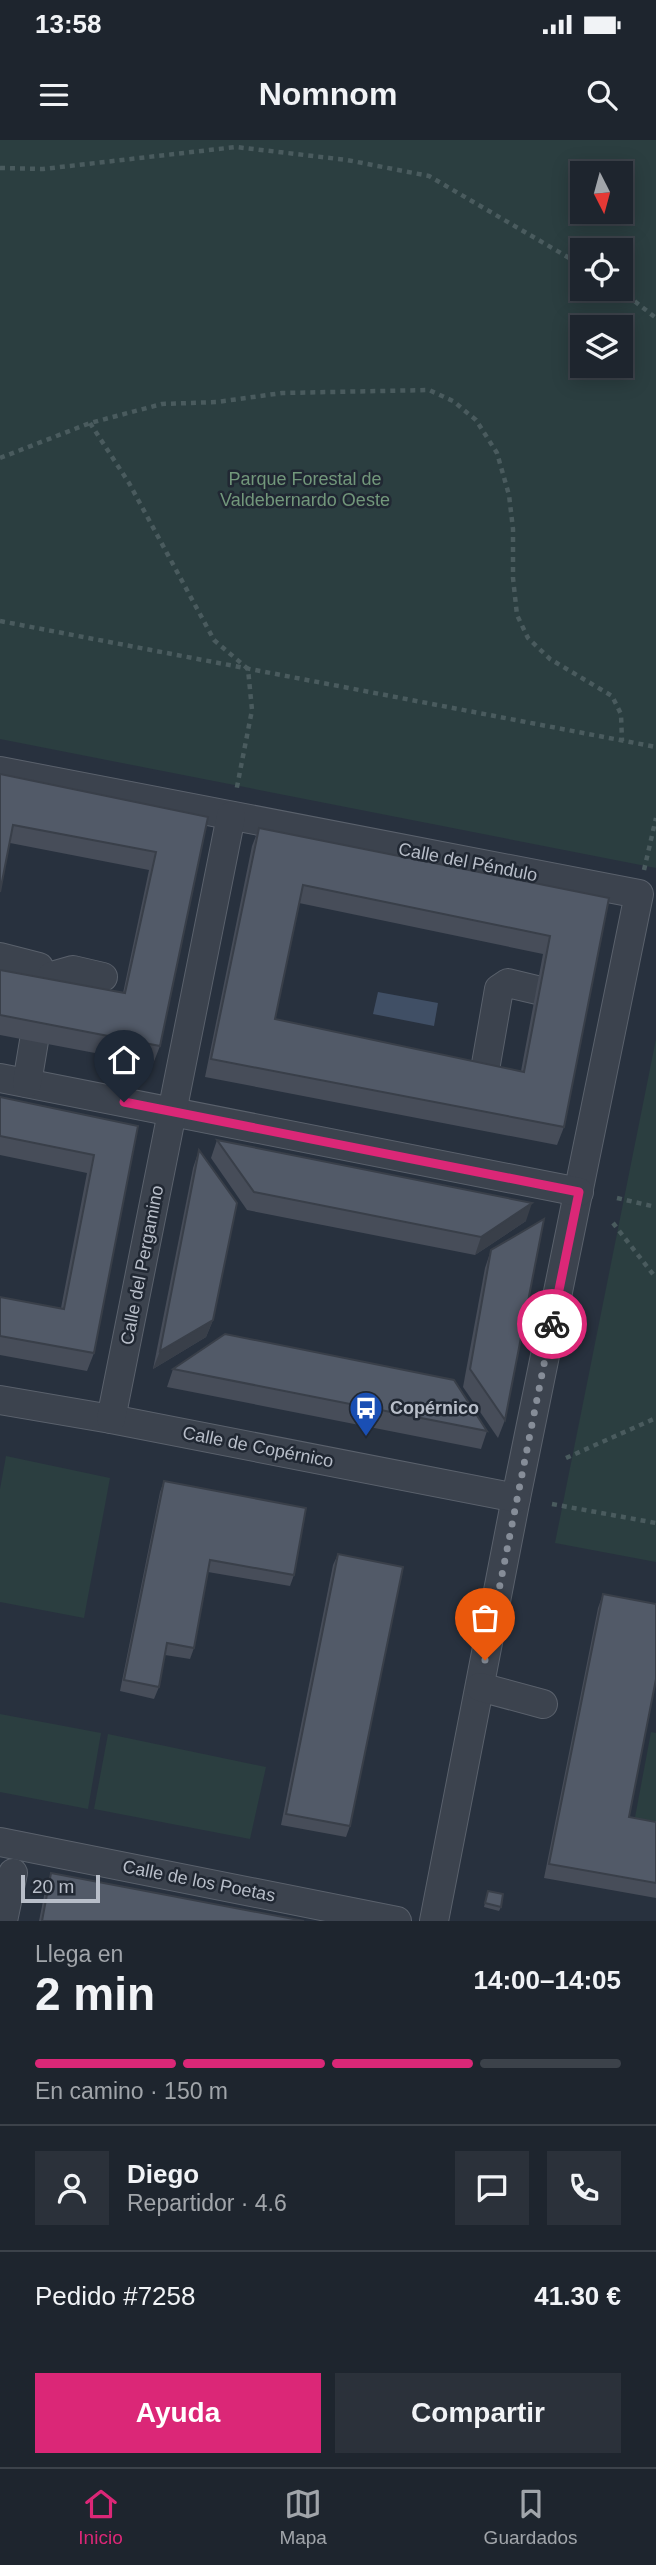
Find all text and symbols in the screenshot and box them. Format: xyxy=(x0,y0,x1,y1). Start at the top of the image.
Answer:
text: 13:58 xyxy=(35,9,102,39)
icon: menu xyxy=(35,76,73,114)
text: Nomnom xyxy=(259,76,397,112)
icon: search xyxy=(583,76,621,114)
north arrow xyxy=(570,161,634,224)
map controls xyxy=(570,161,633,378)
button: locate xyxy=(570,238,633,301)
button: layers xyxy=(570,315,633,378)
park label: Parque Forestal de Valdebernardo Oeste xyxy=(220,469,390,510)
street label: Calle del Péndulo xyxy=(397,839,539,885)
pin xyxy=(94,1030,154,1102)
icon: home xyxy=(105,1041,143,1079)
street label: Calle del Pergamino xyxy=(117,1184,167,1346)
courier xyxy=(517,1289,587,1359)
icon: bike xyxy=(533,1305,571,1343)
bus stop icon: Copérnico xyxy=(347,1389,385,1438)
place label: Copérnico xyxy=(390,1398,479,1418)
street label: Calle de Copérnico xyxy=(181,1423,335,1471)
pin xyxy=(455,1588,515,1660)
icon: bag xyxy=(466,1599,504,1637)
street label: Calle de los Poetas xyxy=(121,1856,277,1906)
scale bar xyxy=(21,1872,100,1904)
text: 20 m xyxy=(32,1876,74,1897)
text: Llega en xyxy=(35,1941,123,1967)
text: 14:00–14:05 xyxy=(474,1965,621,1995)
text: 2 min xyxy=(35,1968,155,2020)
text: En camino · 150 m xyxy=(35,2078,228,2104)
button: person xyxy=(35,2151,109,2225)
button: chat xyxy=(455,2151,529,2225)
button: phone xyxy=(547,2151,621,2225)
text: Diego xyxy=(127,2159,199,2189)
text: Repartidor · 4.6 xyxy=(127,2190,287,2216)
text: Pedido #7258 xyxy=(35,2281,195,2311)
text: 41.30 € xyxy=(534,2281,621,2311)
button: Ayuda xyxy=(35,2373,321,2453)
button: Compartir xyxy=(335,2373,621,2453)
tab: Inicio xyxy=(78,2485,123,2549)
tab: Mapa xyxy=(279,2485,327,2549)
tab: Guardados xyxy=(484,2485,578,2549)

